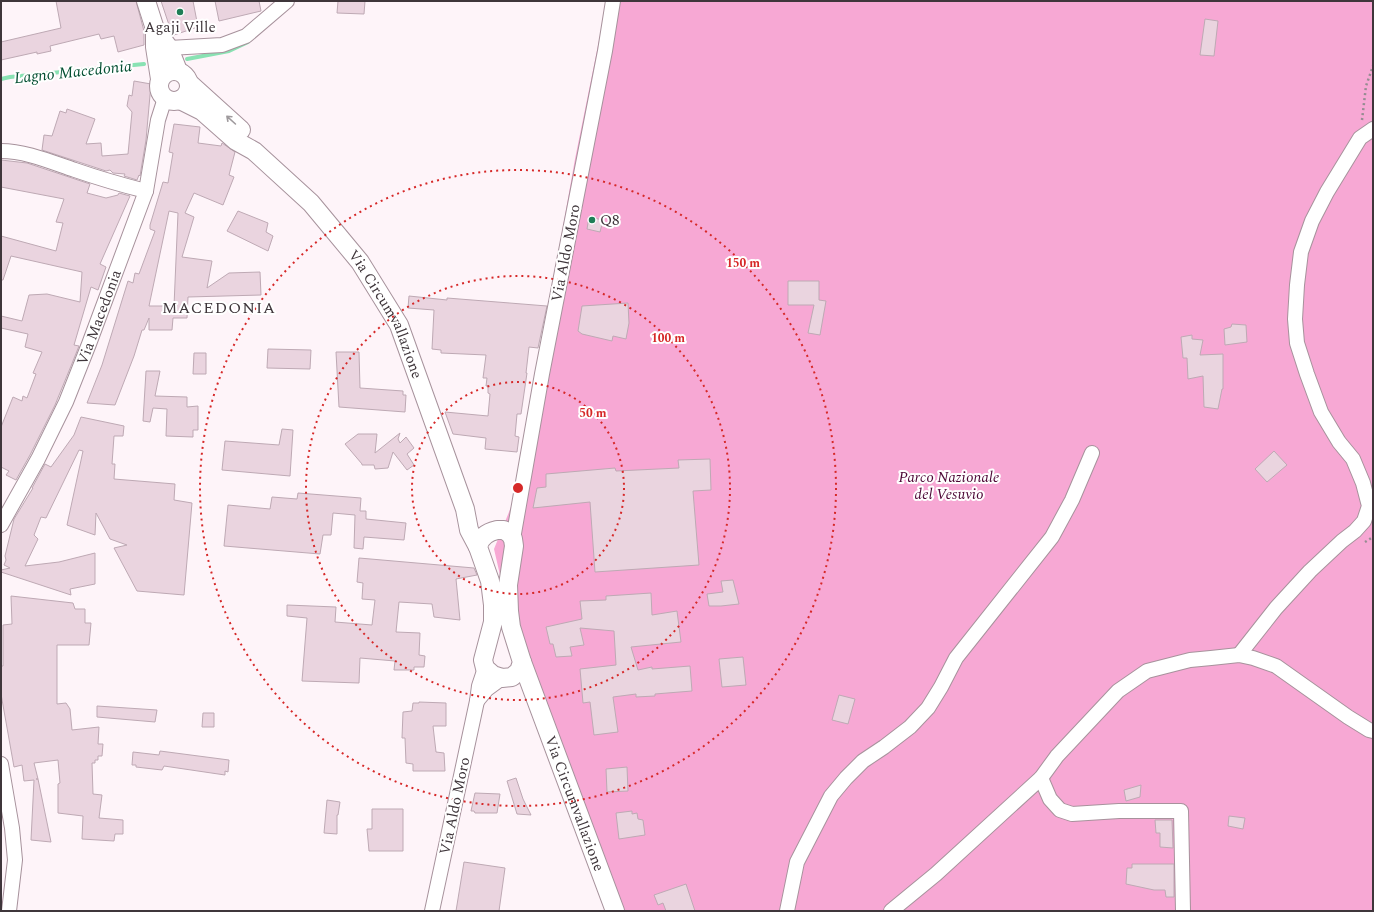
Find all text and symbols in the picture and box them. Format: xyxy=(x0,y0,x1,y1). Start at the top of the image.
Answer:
marker: Agaji Ville xyxy=(175,7,185,17)
place label: Agaji Ville xyxy=(144,16,216,39)
water label: Lagno Macedonia xyxy=(13,54,133,90)
one-way arrow xyxy=(226,115,236,125)
street label: Via Aldo Moro xyxy=(545,202,587,304)
place label: Q8 xyxy=(600,209,620,232)
marker: Q8 xyxy=(587,215,597,225)
street label: Via Circumvallazione xyxy=(343,245,429,382)
text: 150 m xyxy=(726,254,760,273)
street label: Via Macedonia xyxy=(70,266,127,368)
district label: MACEDONIA xyxy=(162,296,276,320)
text: 100 m xyxy=(651,329,685,348)
text: 50 m xyxy=(579,404,607,423)
park label: Parco Nazionale del Vesuvio xyxy=(899,466,1000,506)
centre of rings xyxy=(511,481,525,495)
street label: Via Circumvallazione xyxy=(539,732,611,875)
street label: Via Aldo Moro xyxy=(433,755,477,857)

